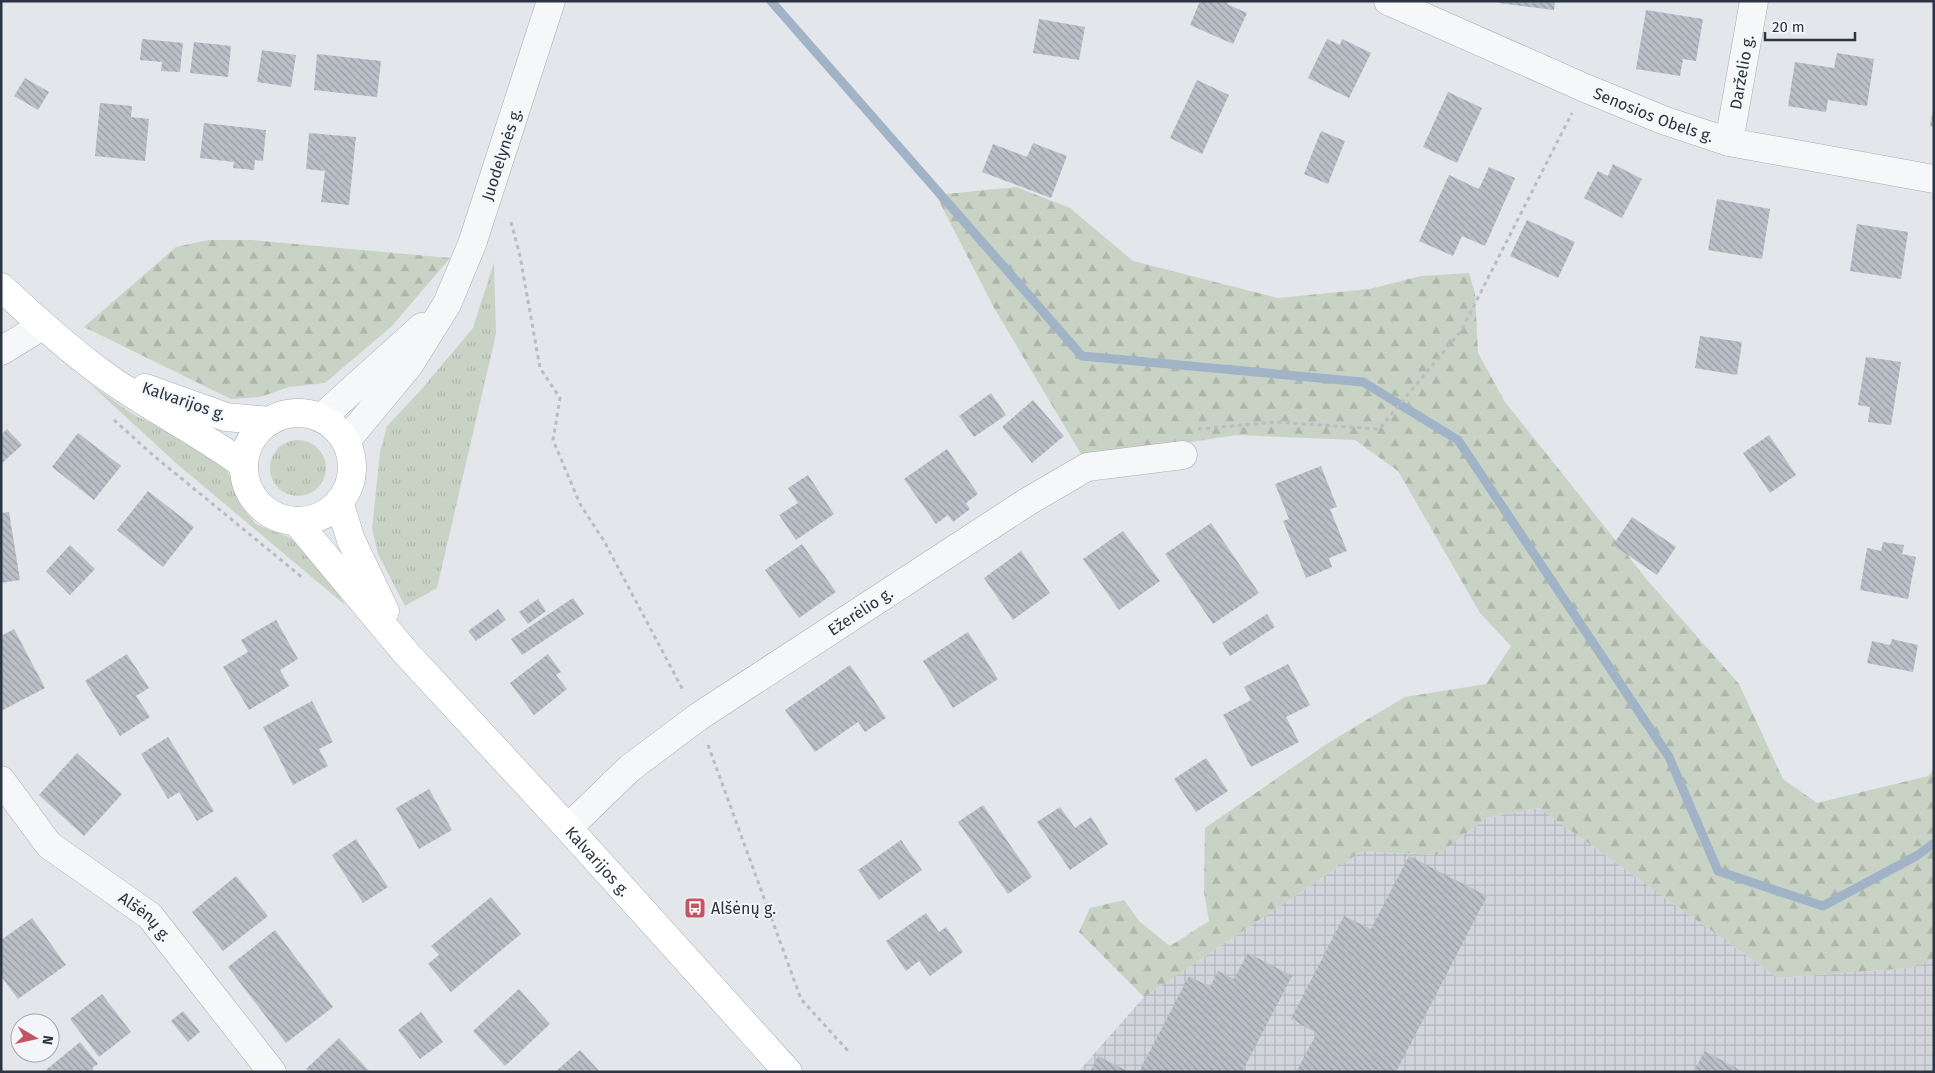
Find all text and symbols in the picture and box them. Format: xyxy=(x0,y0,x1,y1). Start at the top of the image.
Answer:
scale bar xyxy=(1765,10,1855,42)
text: 20 m xyxy=(1772,18,1805,36)
street label: Darželio g. xyxy=(1725,33,1757,111)
street label: Senosios Obels g. xyxy=(1591,83,1716,146)
street label: Juodelynės g. xyxy=(477,105,525,203)
street label: Kalvarijos g. xyxy=(140,378,228,424)
street label: Ežerėlio g. xyxy=(824,583,896,639)
street label: Kalvarijos g. xyxy=(562,822,634,900)
street label: Alšėnų g. xyxy=(115,888,176,945)
bus stop icon: Alšėnų g. xyxy=(683,896,707,920)
place label: Alšėnų g. xyxy=(711,899,776,918)
north arrow xyxy=(10,1013,60,1063)
text: N xyxy=(38,1034,56,1046)

